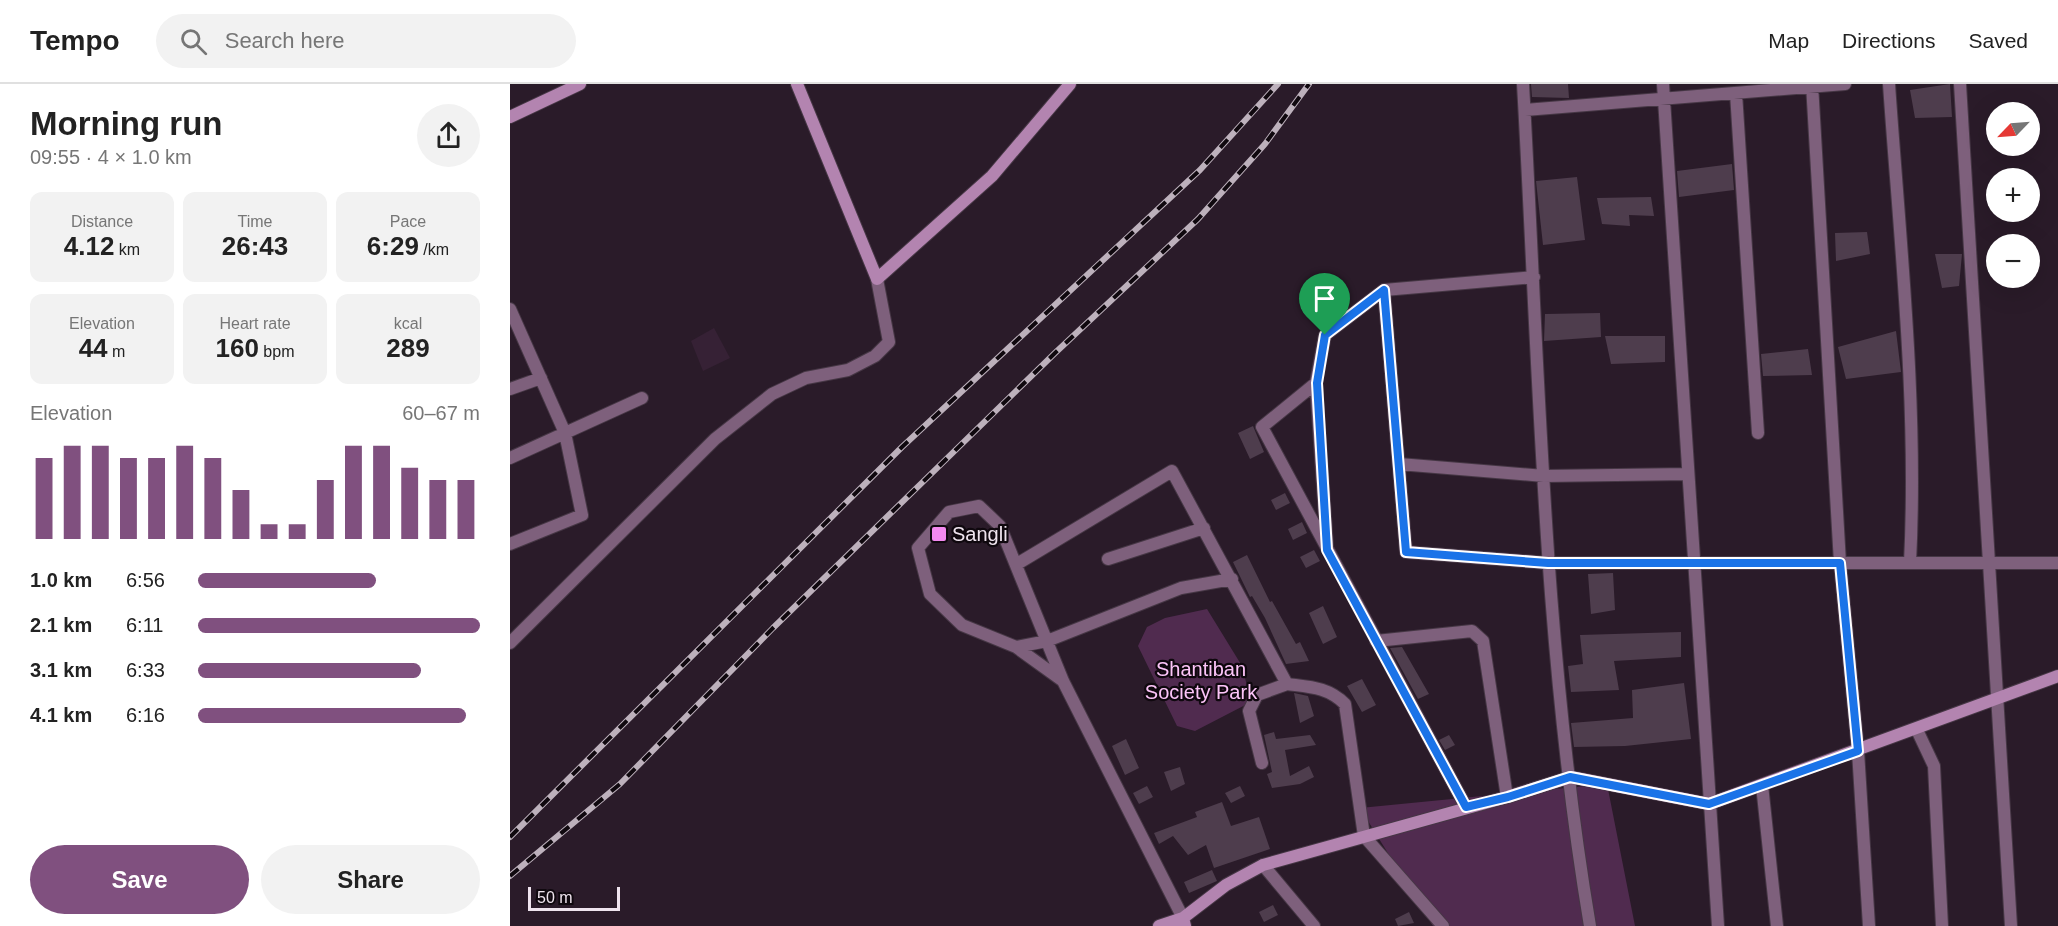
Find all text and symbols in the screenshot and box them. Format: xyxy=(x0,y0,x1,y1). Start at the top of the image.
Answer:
search box xyxy=(156,14,576,68)
text: Tempo xyxy=(30,25,120,56)
icon: search xyxy=(177,25,210,58)
text: Search here xyxy=(225,28,345,53)
text: Map xyxy=(1768,29,1809,52)
text: Directions xyxy=(1842,29,1935,52)
text: Saved xyxy=(1968,29,2028,52)
north arrow xyxy=(1986,102,2040,156)
map controls xyxy=(1986,102,2040,288)
button: share xyxy=(417,104,480,167)
text: Morning run xyxy=(30,105,222,142)
text: 09:55 · 4 × 1.0 km xyxy=(30,146,192,168)
button: + xyxy=(1986,168,2040,222)
text: Distance xyxy=(71,213,133,230)
text: Time xyxy=(238,213,272,230)
text: Pace xyxy=(390,213,426,230)
text: 4.12 xyxy=(64,231,114,261)
text: 26:43 xyxy=(222,231,288,261)
text: 6:29 xyxy=(367,231,419,261)
button: − xyxy=(1986,234,2040,288)
text: km xyxy=(114,241,140,258)
text: /km xyxy=(419,241,449,258)
pin xyxy=(1299,273,1350,335)
icon: arrive xyxy=(1308,282,1341,315)
text: Elevation xyxy=(69,315,135,332)
text: Heart rate xyxy=(219,315,291,332)
text: kcal xyxy=(394,315,422,332)
text: 44 xyxy=(79,333,108,363)
text: 160 xyxy=(216,333,259,363)
text: 289 xyxy=(386,333,430,363)
text: m xyxy=(108,343,125,360)
text: bpm xyxy=(259,343,294,360)
text: Elevation xyxy=(30,402,112,424)
text: 60–67 m xyxy=(402,402,480,424)
place label: Sangli xyxy=(952,523,1008,545)
marker: Sangli xyxy=(930,525,948,543)
text: 1.0 km xyxy=(30,569,92,591)
text: 6:56 xyxy=(126,569,165,591)
text: 2.1 km xyxy=(30,614,92,636)
text: 6:11 xyxy=(126,614,163,636)
park label: Shantiban Society Park xyxy=(1145,658,1258,703)
text: 3.1 km xyxy=(30,659,92,681)
text: 6:33 xyxy=(126,659,165,681)
text: 4.1 km xyxy=(30,704,92,726)
text: 6:16 xyxy=(126,704,165,726)
button: Save xyxy=(30,845,249,914)
button: Share xyxy=(261,845,480,914)
scale bar xyxy=(528,884,620,912)
text: 50 m xyxy=(537,889,573,906)

